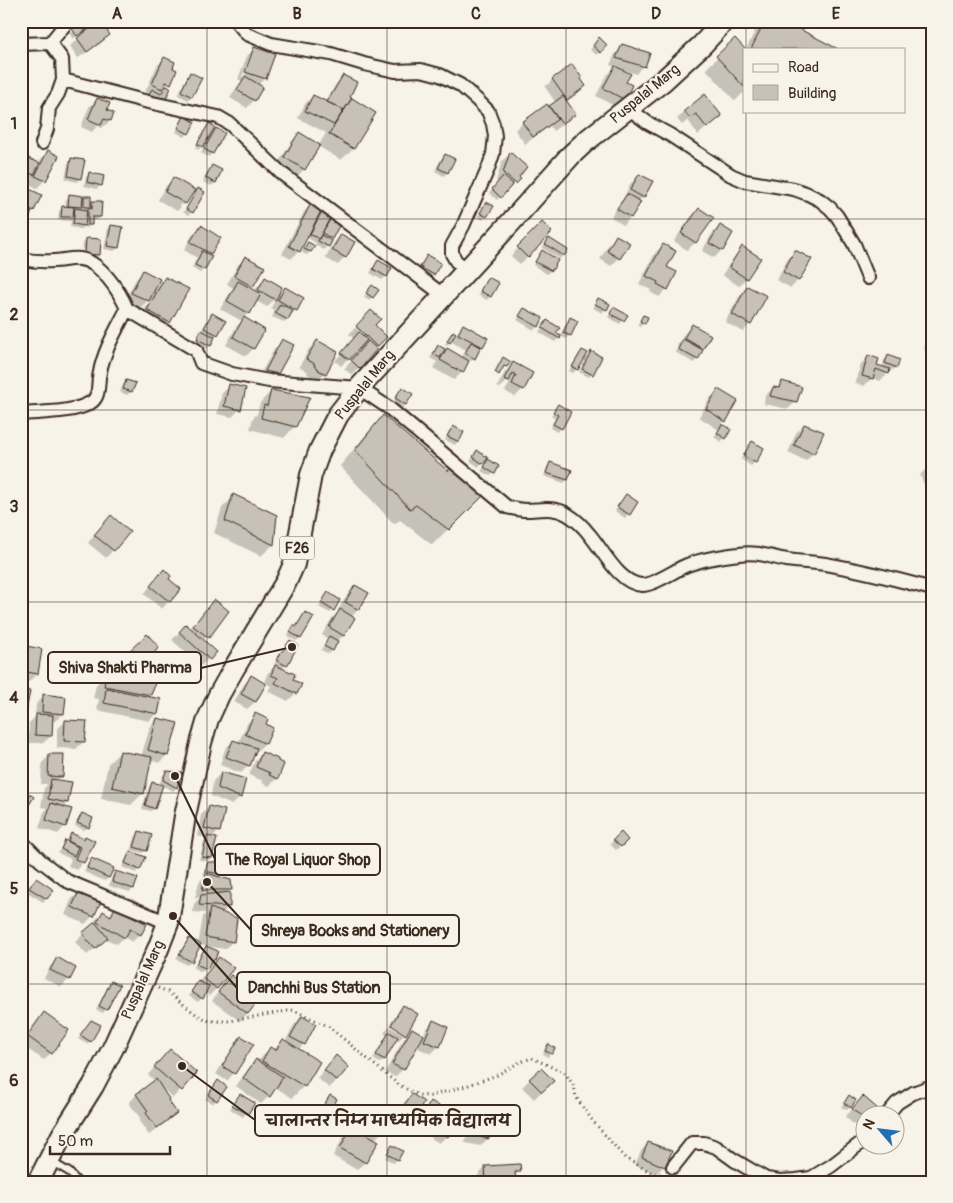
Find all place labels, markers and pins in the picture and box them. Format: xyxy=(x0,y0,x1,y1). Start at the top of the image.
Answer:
callout: Shiva Shakti Pharma xyxy=(48,652,201,683)
callout: The Royal Liquor Shop xyxy=(215,844,380,875)
callout: Shreya Books and Stationery xyxy=(251,915,459,946)
callout: Danchhi Bus Station xyxy=(237,972,390,1003)
callout: चालान्तर निम्न माध्यमिक विद्यालय xyxy=(255,1105,520,1136)

